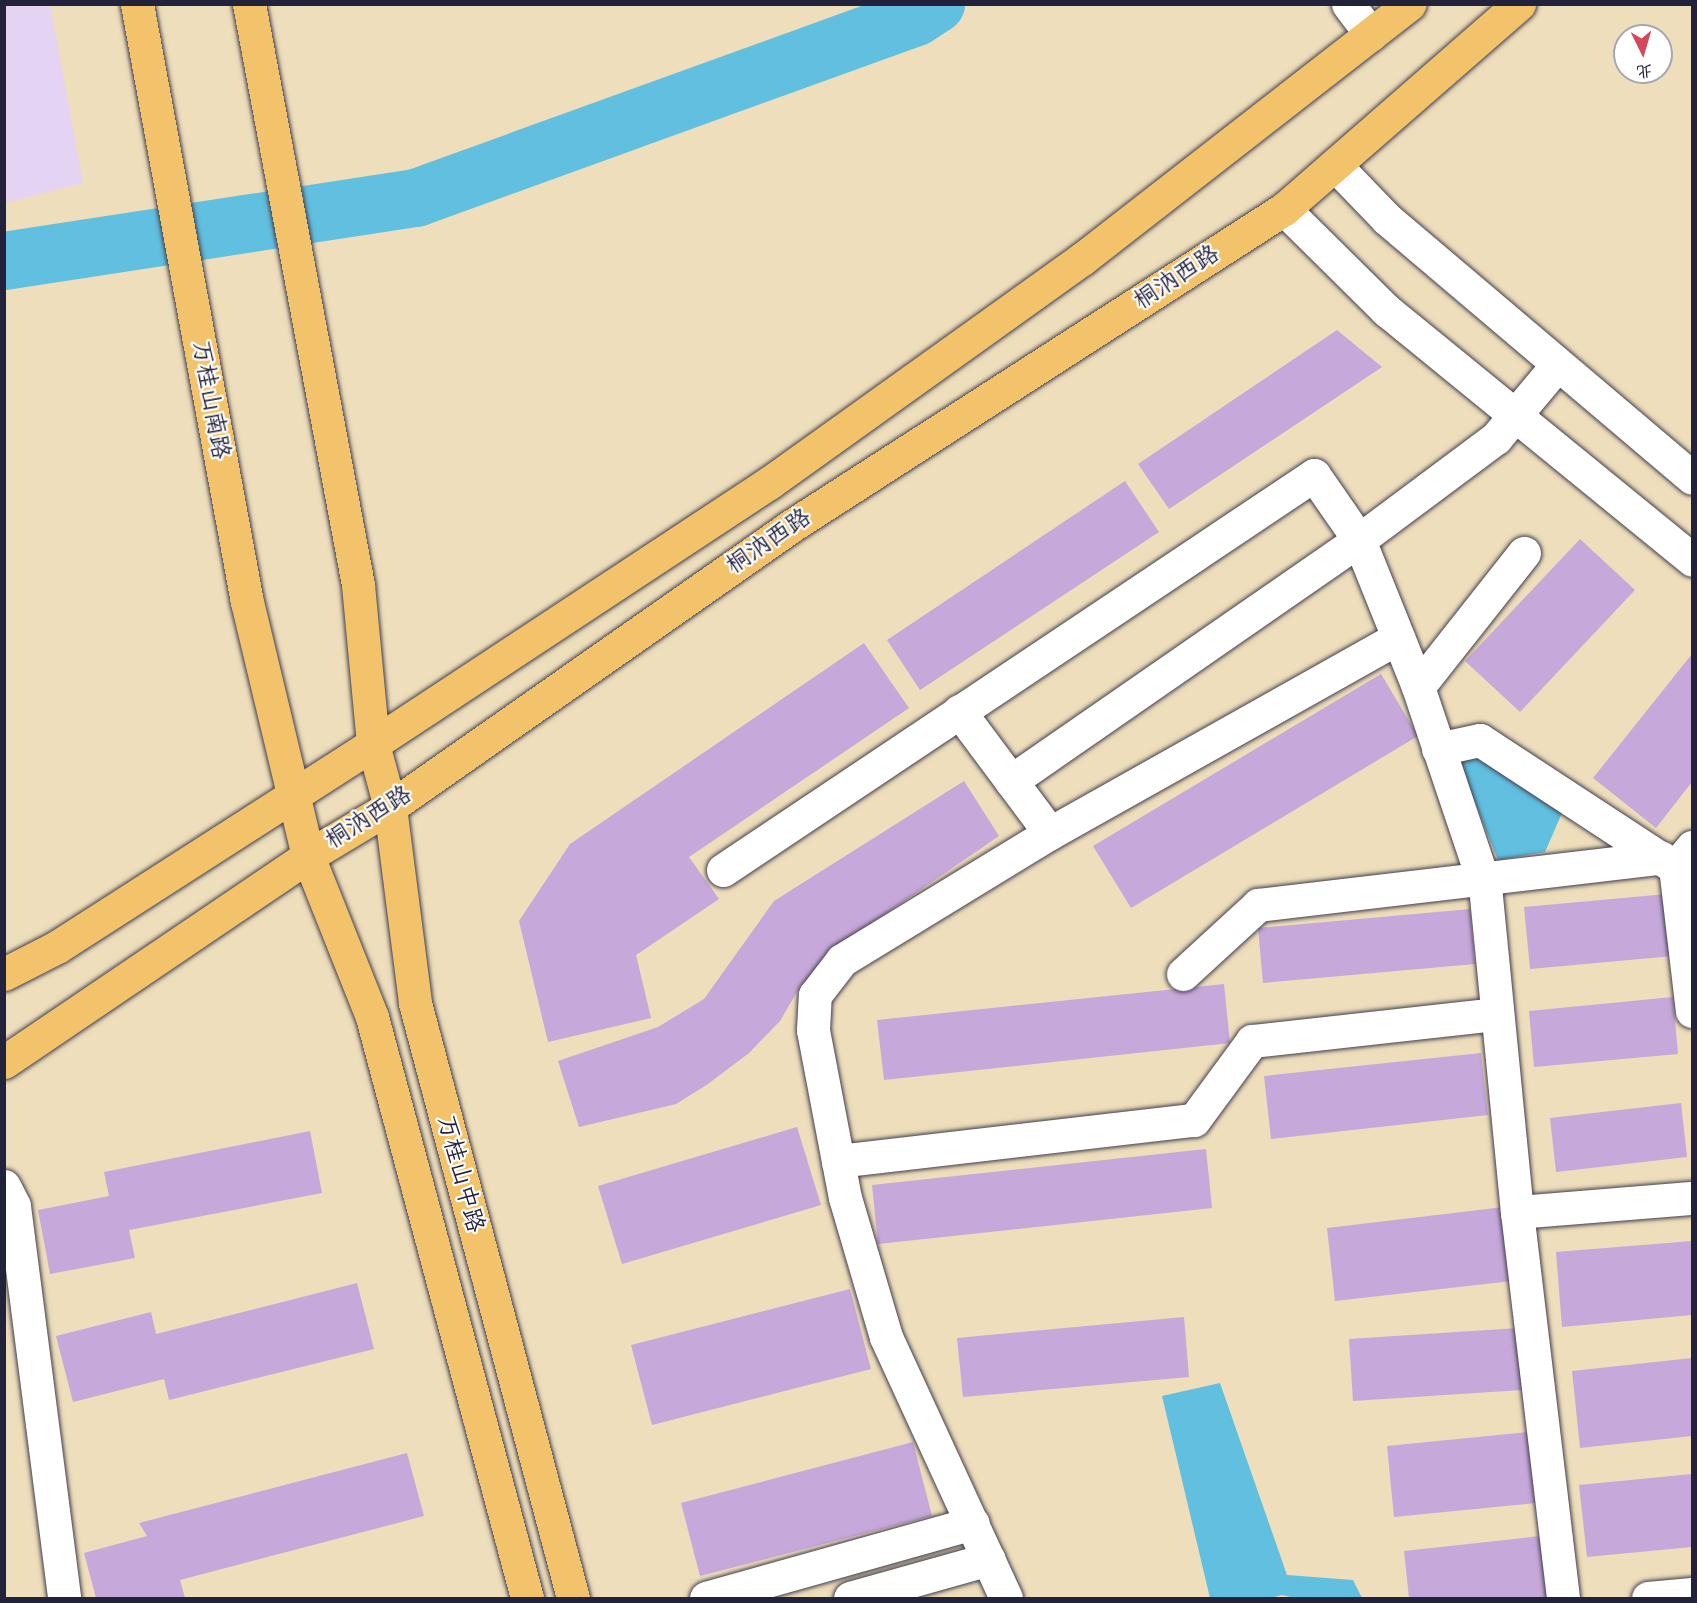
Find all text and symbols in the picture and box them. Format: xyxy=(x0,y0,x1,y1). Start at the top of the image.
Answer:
north arrow xyxy=(1613,24,1673,84)
text: 北 xyxy=(1636,59,1653,82)
street label: 桐汭西路 xyxy=(1129,240,1225,316)
street label: 万桂山南路 xyxy=(185,338,235,462)
street label: 桐汭西路 xyxy=(721,503,817,581)
street label: 桐汭西路 xyxy=(321,780,417,856)
street label: 万桂山中路 xyxy=(431,1112,489,1236)

